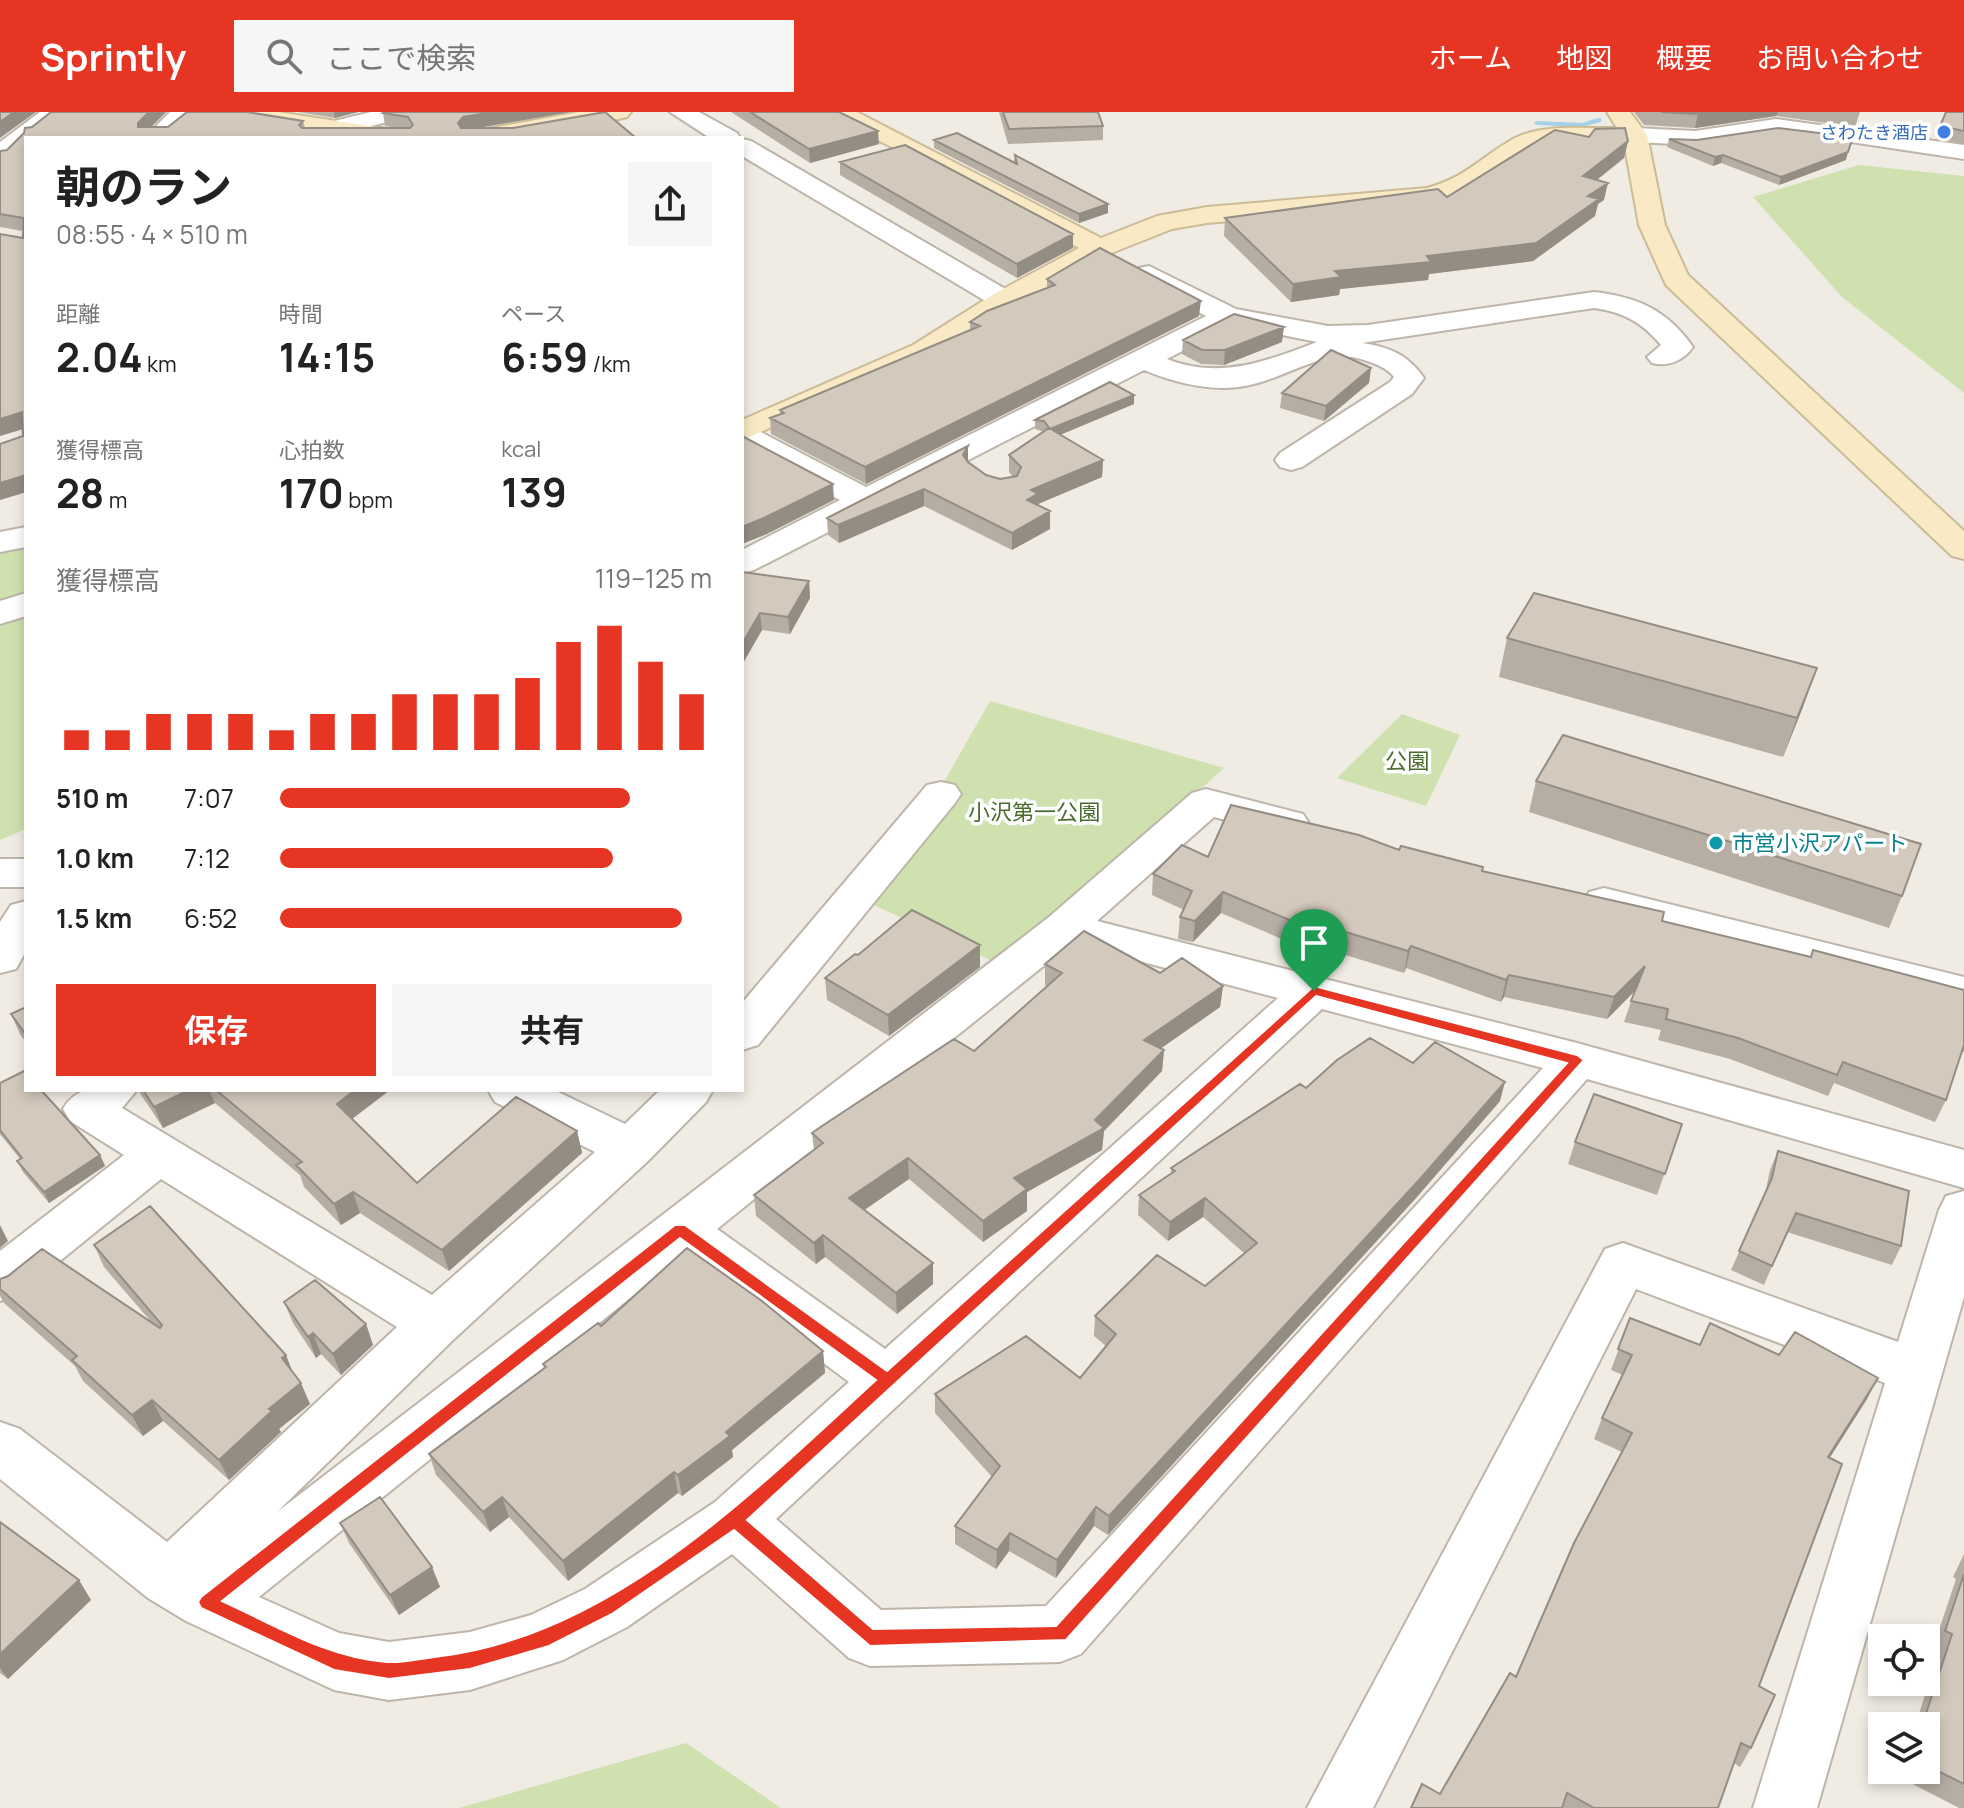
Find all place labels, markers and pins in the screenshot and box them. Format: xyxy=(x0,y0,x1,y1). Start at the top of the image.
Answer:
place label: さわたき酒店 xyxy=(1820,120,1928,144)
marker: さわたき酒店 xyxy=(1935,123,1953,141)
place label: 市営小沢アパート xyxy=(1732,828,1908,858)
marker: 市営小沢アパート xyxy=(1707,834,1725,852)
pin xyxy=(1280,909,1348,991)

